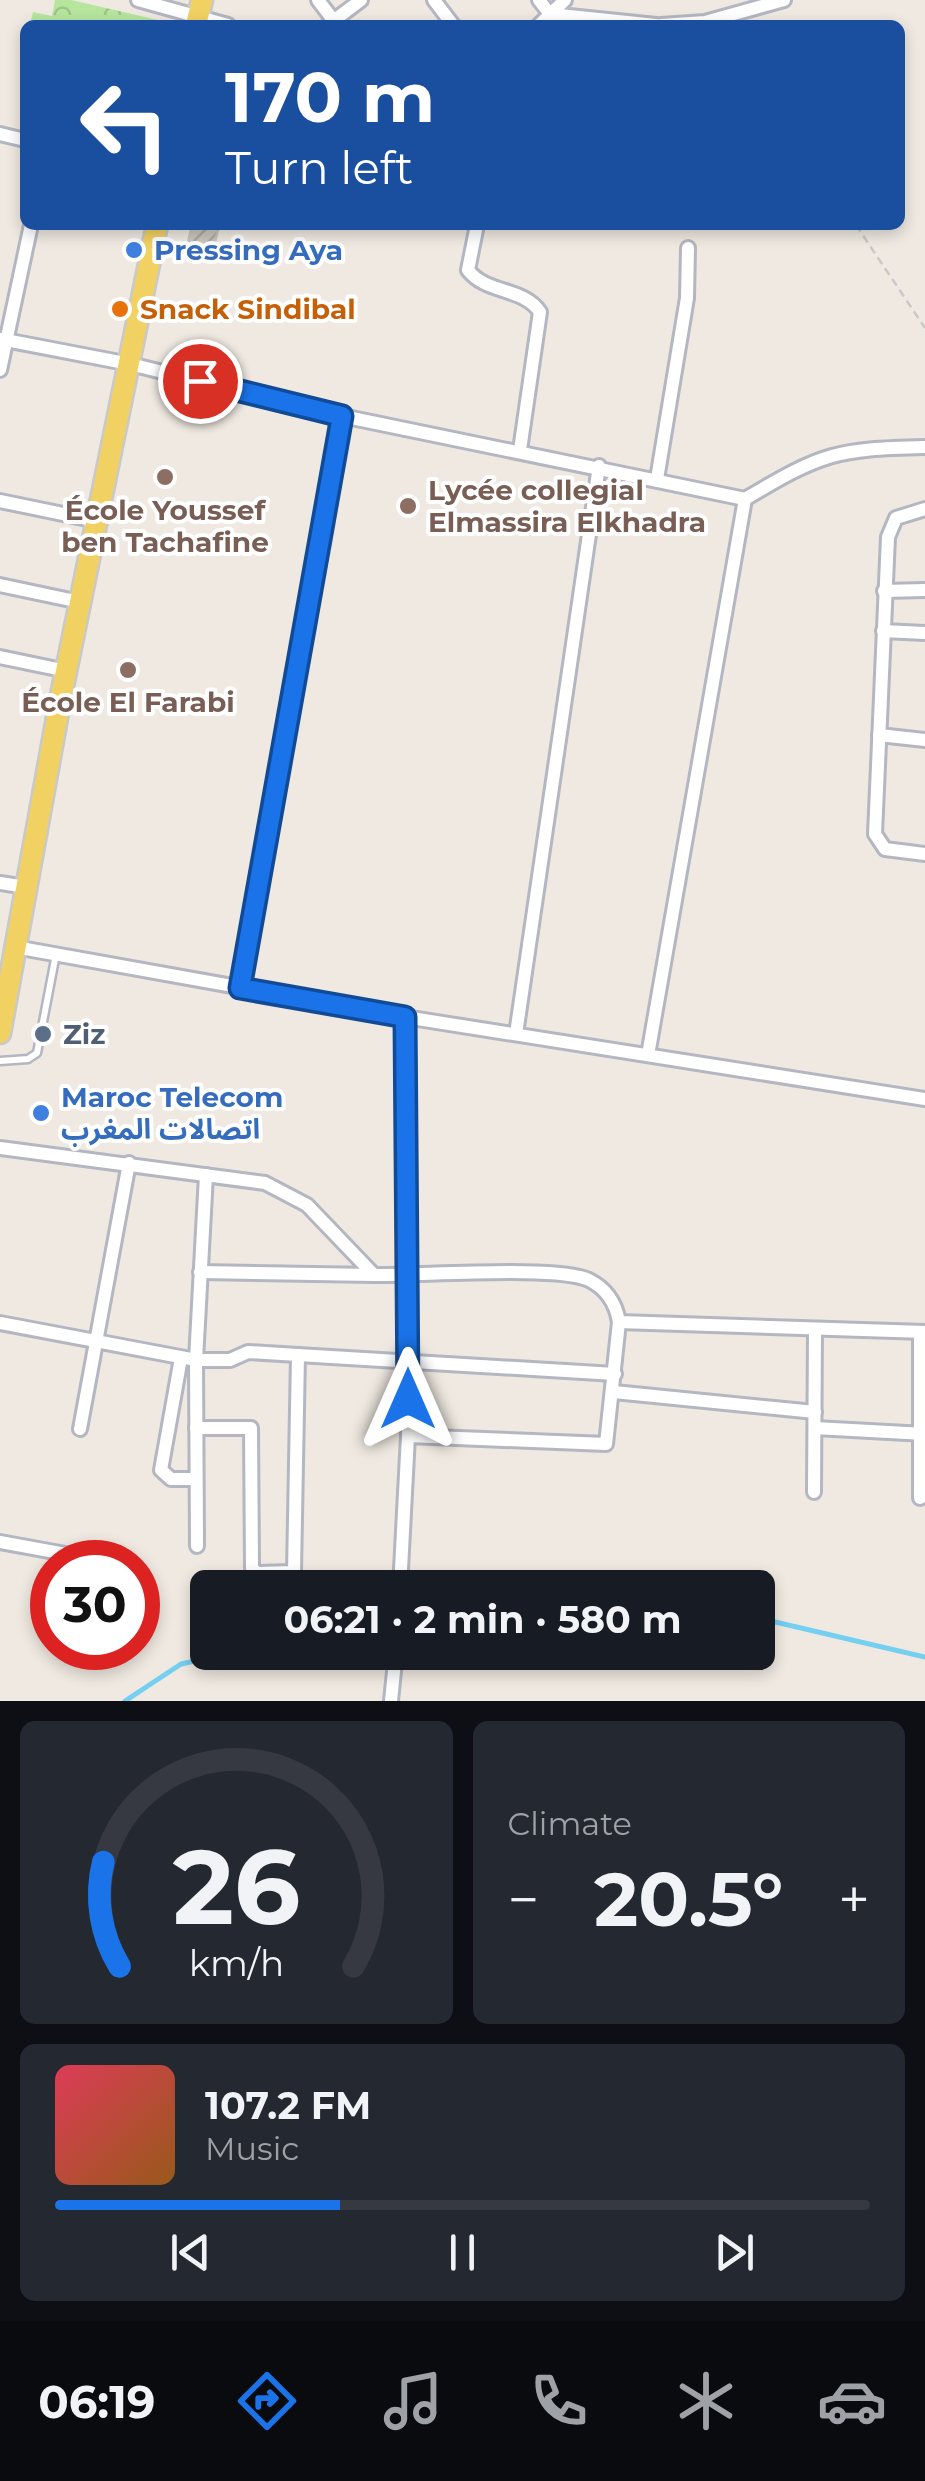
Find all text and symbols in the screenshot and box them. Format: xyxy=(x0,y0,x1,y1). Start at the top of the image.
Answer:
text: 170 m xyxy=(225,54,435,140)
icon: left xyxy=(60,60,190,190)
text: Turn left xyxy=(225,140,413,195)
place label: Pressing Aya xyxy=(154,233,343,267)
marker: Pressing Aya xyxy=(123,239,145,261)
place label: Snack Sindibal xyxy=(140,292,356,326)
marker: Snack Sindibal xyxy=(109,298,131,320)
pin xyxy=(158,339,243,424)
icon: arrive xyxy=(173,354,228,409)
marker: École Youssef ben Tachafine xyxy=(154,466,176,488)
place label: Lycée collegial Elmassira Elkhadra xyxy=(428,473,706,539)
place label: École Youssef ben Tachafine xyxy=(61,493,269,559)
marker: Lycée collegial Elmassira Elkhadra xyxy=(397,495,419,517)
marker: École El Farabi xyxy=(117,659,139,681)
place label: École El Farabi xyxy=(21,685,235,719)
place label: Ziz xyxy=(63,1017,105,1051)
marker: Ziz xyxy=(32,1023,54,1045)
place label: Maroc Telecom اتصالات المغرب xyxy=(61,1080,283,1147)
marker: Maroc Telecom اتصالات المغرب xyxy=(30,1102,52,1124)
position arrow xyxy=(356,1347,460,1451)
speed limit sign: 30 xyxy=(30,1540,160,1670)
text: 06:21 · 2 min · 580 m xyxy=(283,1596,682,1643)
text: Climate xyxy=(508,1804,632,1843)
text: 26 xyxy=(172,1823,300,1950)
text: 20.5° xyxy=(594,1853,783,1945)
text: − xyxy=(508,1866,539,1933)
text: + xyxy=(838,1866,870,1933)
text: km/h xyxy=(189,1941,284,1985)
text: 107.2 FM xyxy=(205,2082,371,2129)
text: Music xyxy=(205,2129,299,2168)
icon: previous xyxy=(163,2225,218,2280)
icon: pause xyxy=(435,2225,490,2280)
icon: next xyxy=(707,2225,762,2280)
icon: directions xyxy=(232,2366,302,2436)
icon: music xyxy=(378,2366,448,2436)
icon: phone xyxy=(524,2366,594,2436)
icon: climate xyxy=(671,2366,741,2436)
icon: car xyxy=(817,2366,887,2436)
text: 06:19 xyxy=(38,2374,155,2429)

